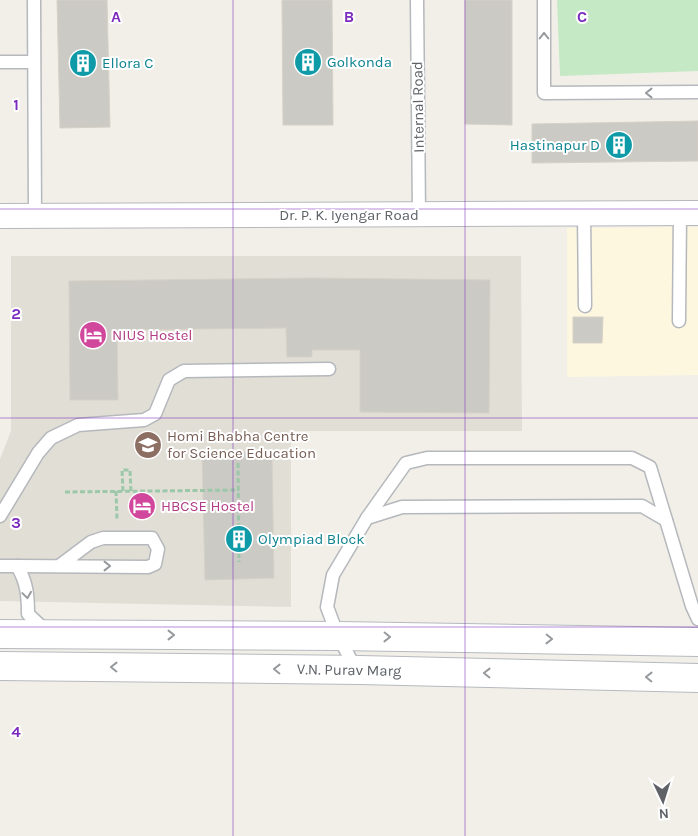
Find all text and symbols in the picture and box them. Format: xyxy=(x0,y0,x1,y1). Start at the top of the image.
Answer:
text: A xyxy=(111,7,121,26)
text: B xyxy=(344,7,354,26)
text: C xyxy=(577,7,587,26)
one-way arrow xyxy=(539,32,549,40)
building icon: Golkonda xyxy=(293,47,323,77)
building icon: Ellora C xyxy=(68,48,98,78)
place label: Golkonda xyxy=(327,53,392,71)
place label: Ellora C xyxy=(102,54,153,72)
street label: Internal Road xyxy=(408,61,428,153)
one-way arrow xyxy=(645,88,653,98)
text: 1 xyxy=(13,95,19,114)
building icon: Hastinapur D xyxy=(604,130,634,160)
place label: Hastinapur D xyxy=(510,136,600,154)
street label: Dr. P. K. Iyengar Road xyxy=(279,206,419,224)
text: 2 xyxy=(11,304,21,323)
hotel icon: NIUS Hostel xyxy=(78,320,108,350)
place label: NIUS Hostel xyxy=(112,326,193,344)
place label: Homi Bhabha Centre for Science Education xyxy=(167,427,316,462)
school or university icon: Homi Bhabha Centre for Science Education xyxy=(133,430,163,460)
hotel icon: HBCSE Hostel xyxy=(127,491,157,521)
place label: HBCSE Hostel xyxy=(161,497,254,515)
text: 3 xyxy=(11,513,21,532)
building icon: Olympiad Block xyxy=(224,524,254,554)
place label: Olympiad Block xyxy=(258,530,365,548)
one-way arrow xyxy=(104,561,112,571)
one-way arrow xyxy=(21,592,32,600)
one-way arrow xyxy=(168,630,175,640)
one-way arrow xyxy=(384,632,391,642)
one-way arrow xyxy=(546,634,554,645)
street label: V.N. Purav Marg xyxy=(297,660,402,680)
one-way arrow xyxy=(110,662,118,672)
one-way arrow xyxy=(272,664,280,674)
one-way arrow xyxy=(483,668,490,678)
one-way arrow xyxy=(645,671,653,682)
text: 4 xyxy=(11,722,21,741)
north arrow xyxy=(638,776,688,826)
text: N xyxy=(658,805,669,822)

